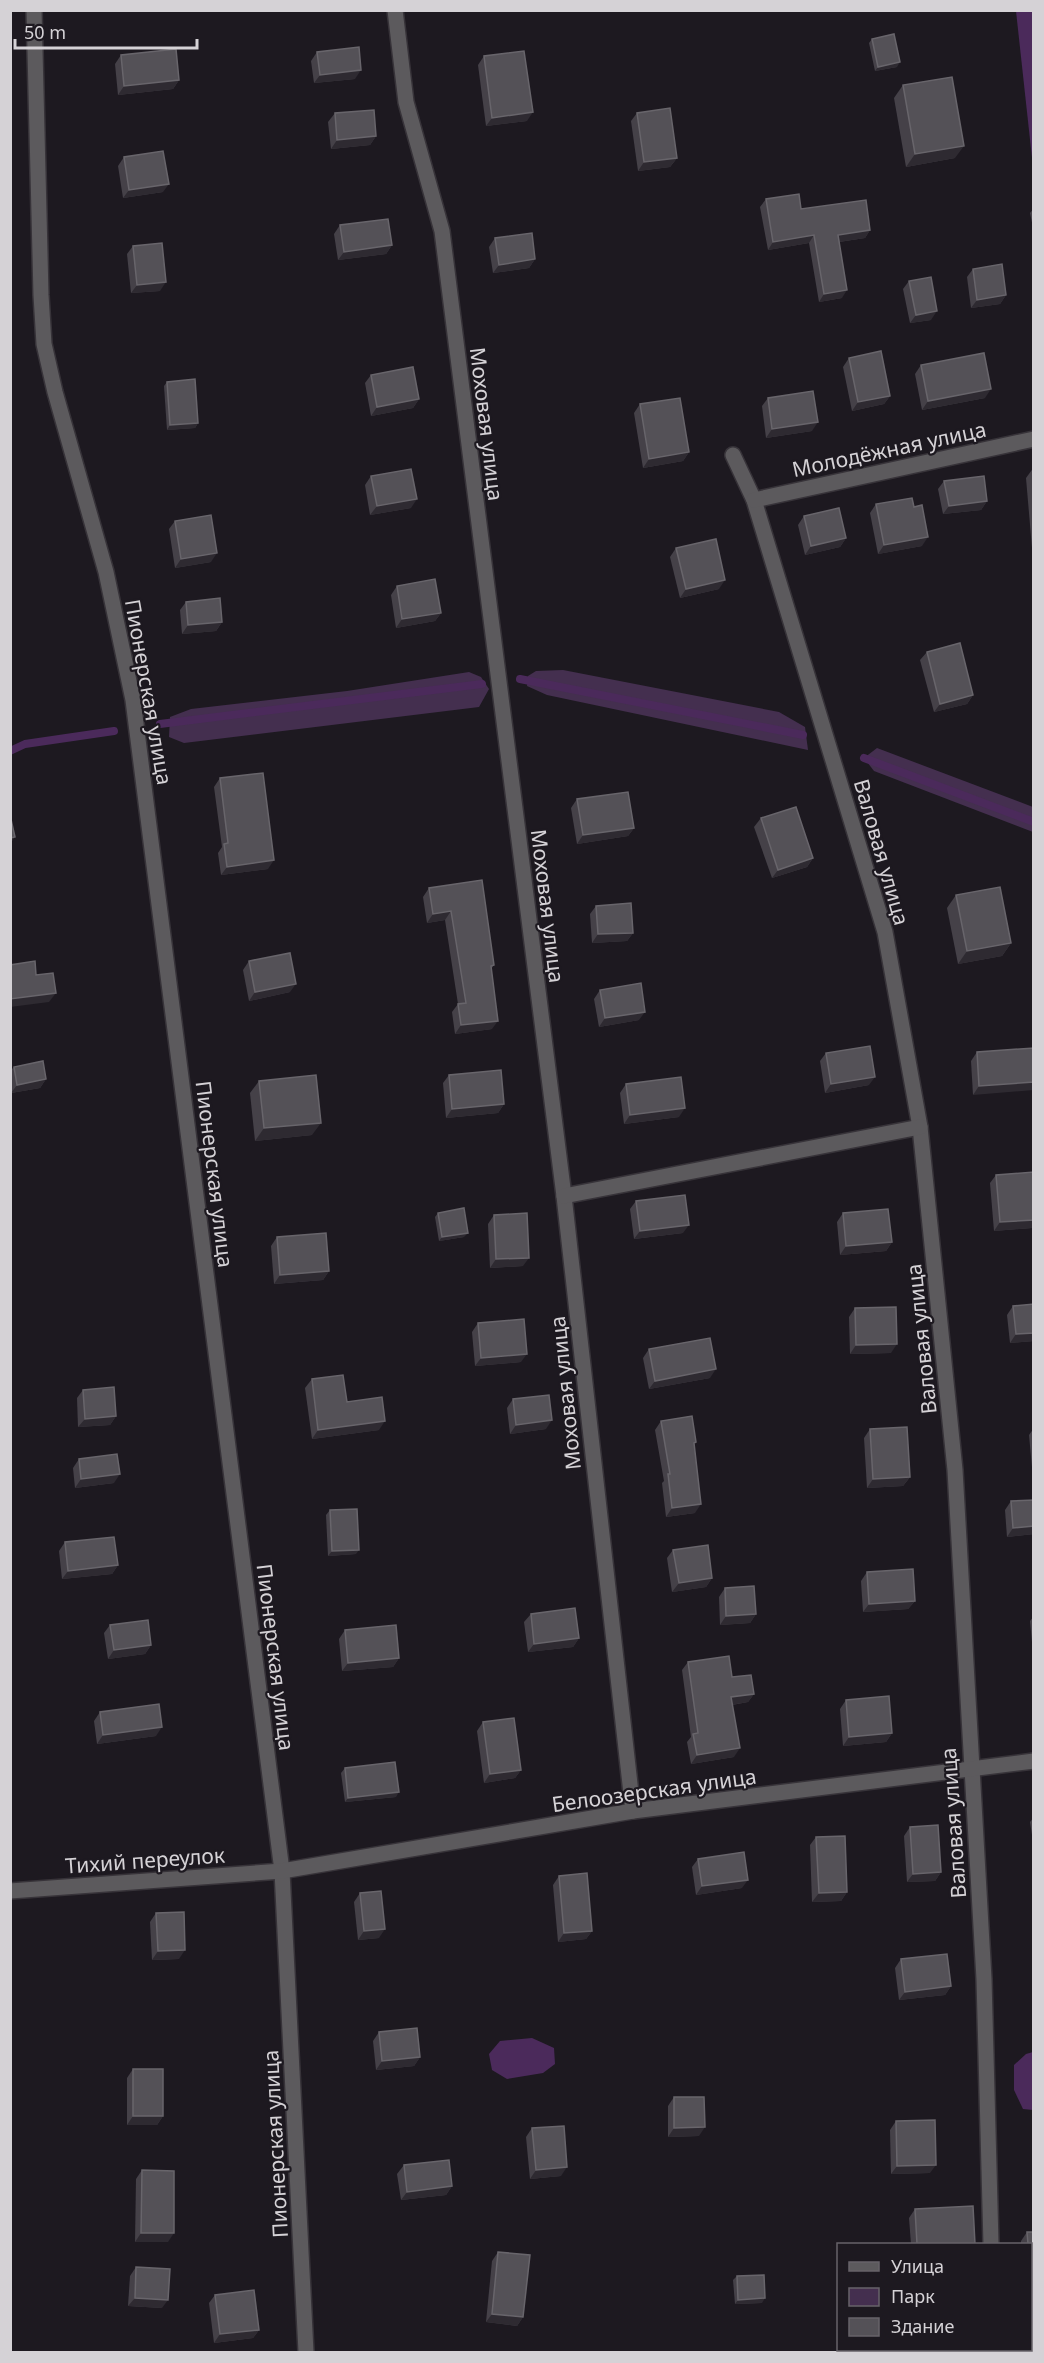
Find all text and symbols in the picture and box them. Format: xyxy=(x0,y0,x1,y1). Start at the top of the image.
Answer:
scale bar xyxy=(15,12,196,50)
text: 50 m xyxy=(24,20,66,44)
street label: Моховая улица xyxy=(464,346,510,502)
street label: Молодёжная улица xyxy=(789,415,989,483)
street label: Пионерская улица xyxy=(119,597,179,787)
street label: Валовая улица xyxy=(848,776,916,928)
street label: Моховая улица xyxy=(525,828,571,984)
street label: Пионерская улица xyxy=(190,1079,240,1269)
street label: Валовая улица xyxy=(899,1263,943,1415)
street label: Моховая улица xyxy=(543,1315,587,1471)
street label: Пионерская улица xyxy=(251,1562,301,1752)
street label: Валовая улица xyxy=(934,1747,972,1899)
street label: Белоозерская улица xyxy=(550,1762,758,1818)
street label: Тихий переулок xyxy=(64,1840,226,1880)
street label: Пионерская улица xyxy=(256,2049,294,2239)
legend xyxy=(837,2243,1032,2351)
text: Улица xyxy=(891,2254,944,2278)
text: Парк xyxy=(891,2284,935,2308)
text: Здание xyxy=(891,2314,955,2338)

